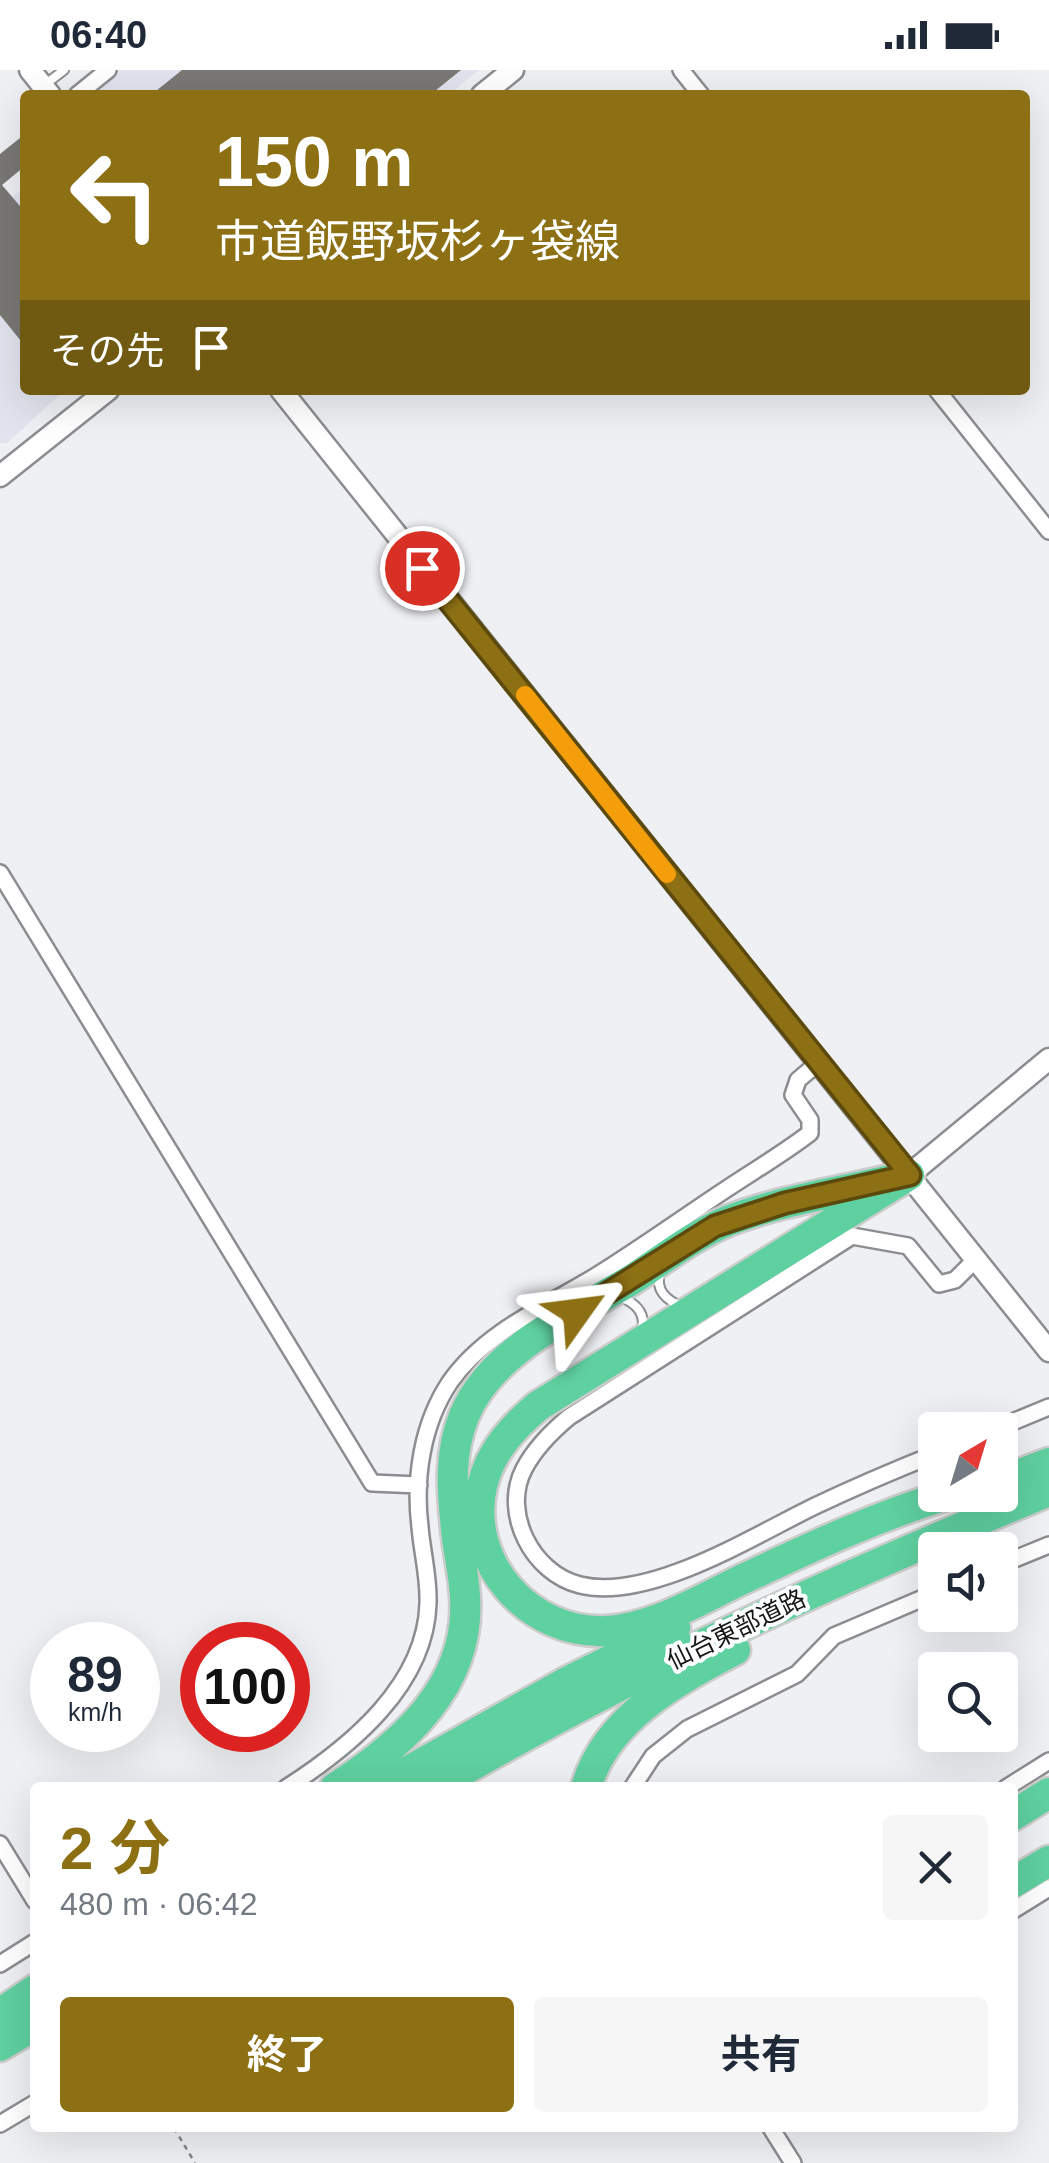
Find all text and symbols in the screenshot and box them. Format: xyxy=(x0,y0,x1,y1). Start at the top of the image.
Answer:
text: 06:40 xyxy=(50,14,147,56)
text: 150 m xyxy=(215,123,413,201)
icon: left xyxy=(50,130,180,260)
text: 市道飯野坂杉ヶ袋線 xyxy=(215,216,620,267)
icon: arrive xyxy=(184,320,239,375)
text: その先 xyxy=(50,330,164,372)
pin xyxy=(380,526,465,611)
icon: arrive xyxy=(395,541,450,596)
position arrow xyxy=(525,1260,629,1364)
north arrow xyxy=(918,1412,1018,1512)
map controls xyxy=(918,1412,1018,1752)
button: sound xyxy=(918,1532,1018,1632)
street label: 仙台東部道路 xyxy=(662,1584,810,1674)
speed limit sign: 100 xyxy=(180,1622,310,1752)
text: 89 xyxy=(67,1647,123,1703)
button: search xyxy=(918,1652,1018,1752)
text: km/h xyxy=(68,1698,122,1726)
text: 2 分 xyxy=(60,1815,170,1882)
button: close xyxy=(883,1815,988,1920)
text: 480 m · 06:42 xyxy=(60,1886,257,1922)
button: 終了 xyxy=(60,1997,514,2112)
button: 共有 xyxy=(534,1997,988,2112)

